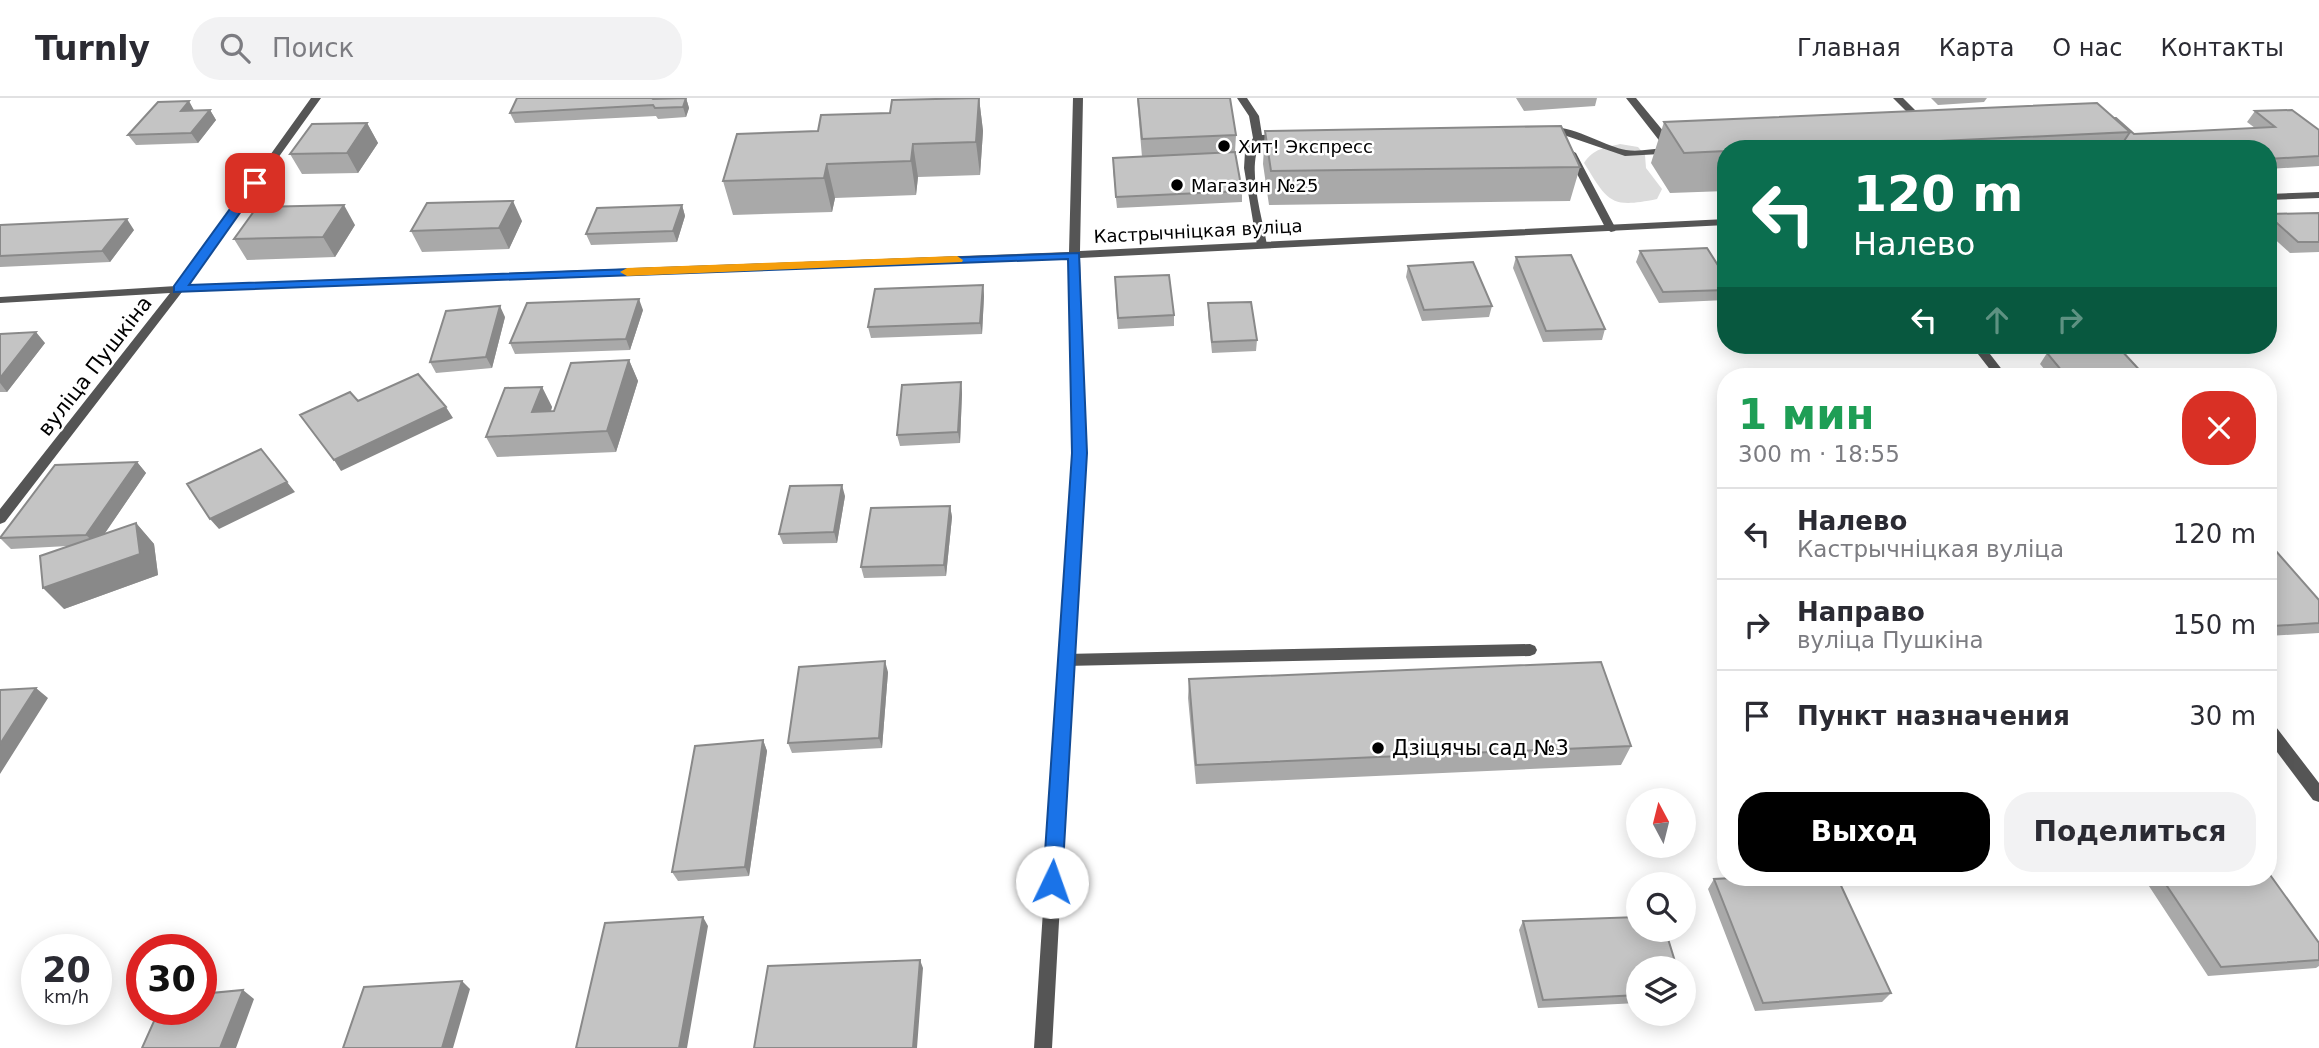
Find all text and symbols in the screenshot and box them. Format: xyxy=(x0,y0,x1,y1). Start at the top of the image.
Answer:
search box xyxy=(192,17,682,80)
text: Turnly xyxy=(35,29,150,68)
icon: search xyxy=(216,29,254,67)
text: Поиск xyxy=(272,33,354,63)
text: Главная xyxy=(1797,34,1901,62)
text: Карта xyxy=(1939,34,2014,62)
text: О нас xyxy=(2052,34,2122,62)
text: Контакты xyxy=(2160,34,2284,62)
place label: Хит! Экспресс xyxy=(1238,136,1373,157)
marker: Хит! Экспресс xyxy=(1216,138,1232,154)
pin xyxy=(225,153,285,213)
icon: arrive xyxy=(236,164,274,202)
text: 120 m xyxy=(1853,166,2023,223)
icon: left xyxy=(1738,168,1829,259)
place label: Магазин №25 xyxy=(1191,175,1318,196)
marker: Магазин №25 xyxy=(1169,177,1185,193)
street label: Кастрычніцкая вуліца xyxy=(1093,215,1303,247)
text: Налево xyxy=(1853,225,1975,263)
street label: вуліца Пушкіна xyxy=(33,291,157,441)
icon: left xyxy=(1905,301,1943,339)
icon: ahead xyxy=(1978,301,2016,339)
icon: right xyxy=(2051,301,2089,339)
text: 1 мин xyxy=(1738,390,1875,439)
button: close xyxy=(2182,391,2256,465)
text: 300 m · 18:55 xyxy=(1738,441,1900,467)
text: Налево xyxy=(1797,506,1907,536)
icon: left xyxy=(1738,515,1776,553)
text: 120 m xyxy=(2173,519,2256,549)
text: Кастрычніцкая вуліца xyxy=(1797,536,2064,562)
text: Направо xyxy=(1797,597,1925,627)
icon: right xyxy=(1738,606,1776,644)
text: 150 m xyxy=(2173,610,2256,640)
text: вуліца Пушкіна xyxy=(1797,627,1984,653)
icon: arrive xyxy=(1738,697,1776,735)
text: Пункт назначения xyxy=(1797,701,2070,731)
text: 30 m xyxy=(2189,701,2256,731)
place label: Дзіцячы сад №3 xyxy=(1392,736,1569,760)
marker: Дзіцячы сад №3 xyxy=(1370,740,1386,756)
north arrow xyxy=(1626,788,1696,858)
map controls xyxy=(1626,788,1696,1026)
button: Выход xyxy=(1738,792,1990,872)
button: Поделиться xyxy=(2004,792,2256,872)
position arrow xyxy=(1015,845,1089,919)
button: search xyxy=(1626,872,1696,942)
speed limit sign: 30 xyxy=(126,934,217,1025)
text: 20 xyxy=(42,950,91,990)
button: layers xyxy=(1626,956,1696,1026)
text: km/h xyxy=(44,986,89,1007)

